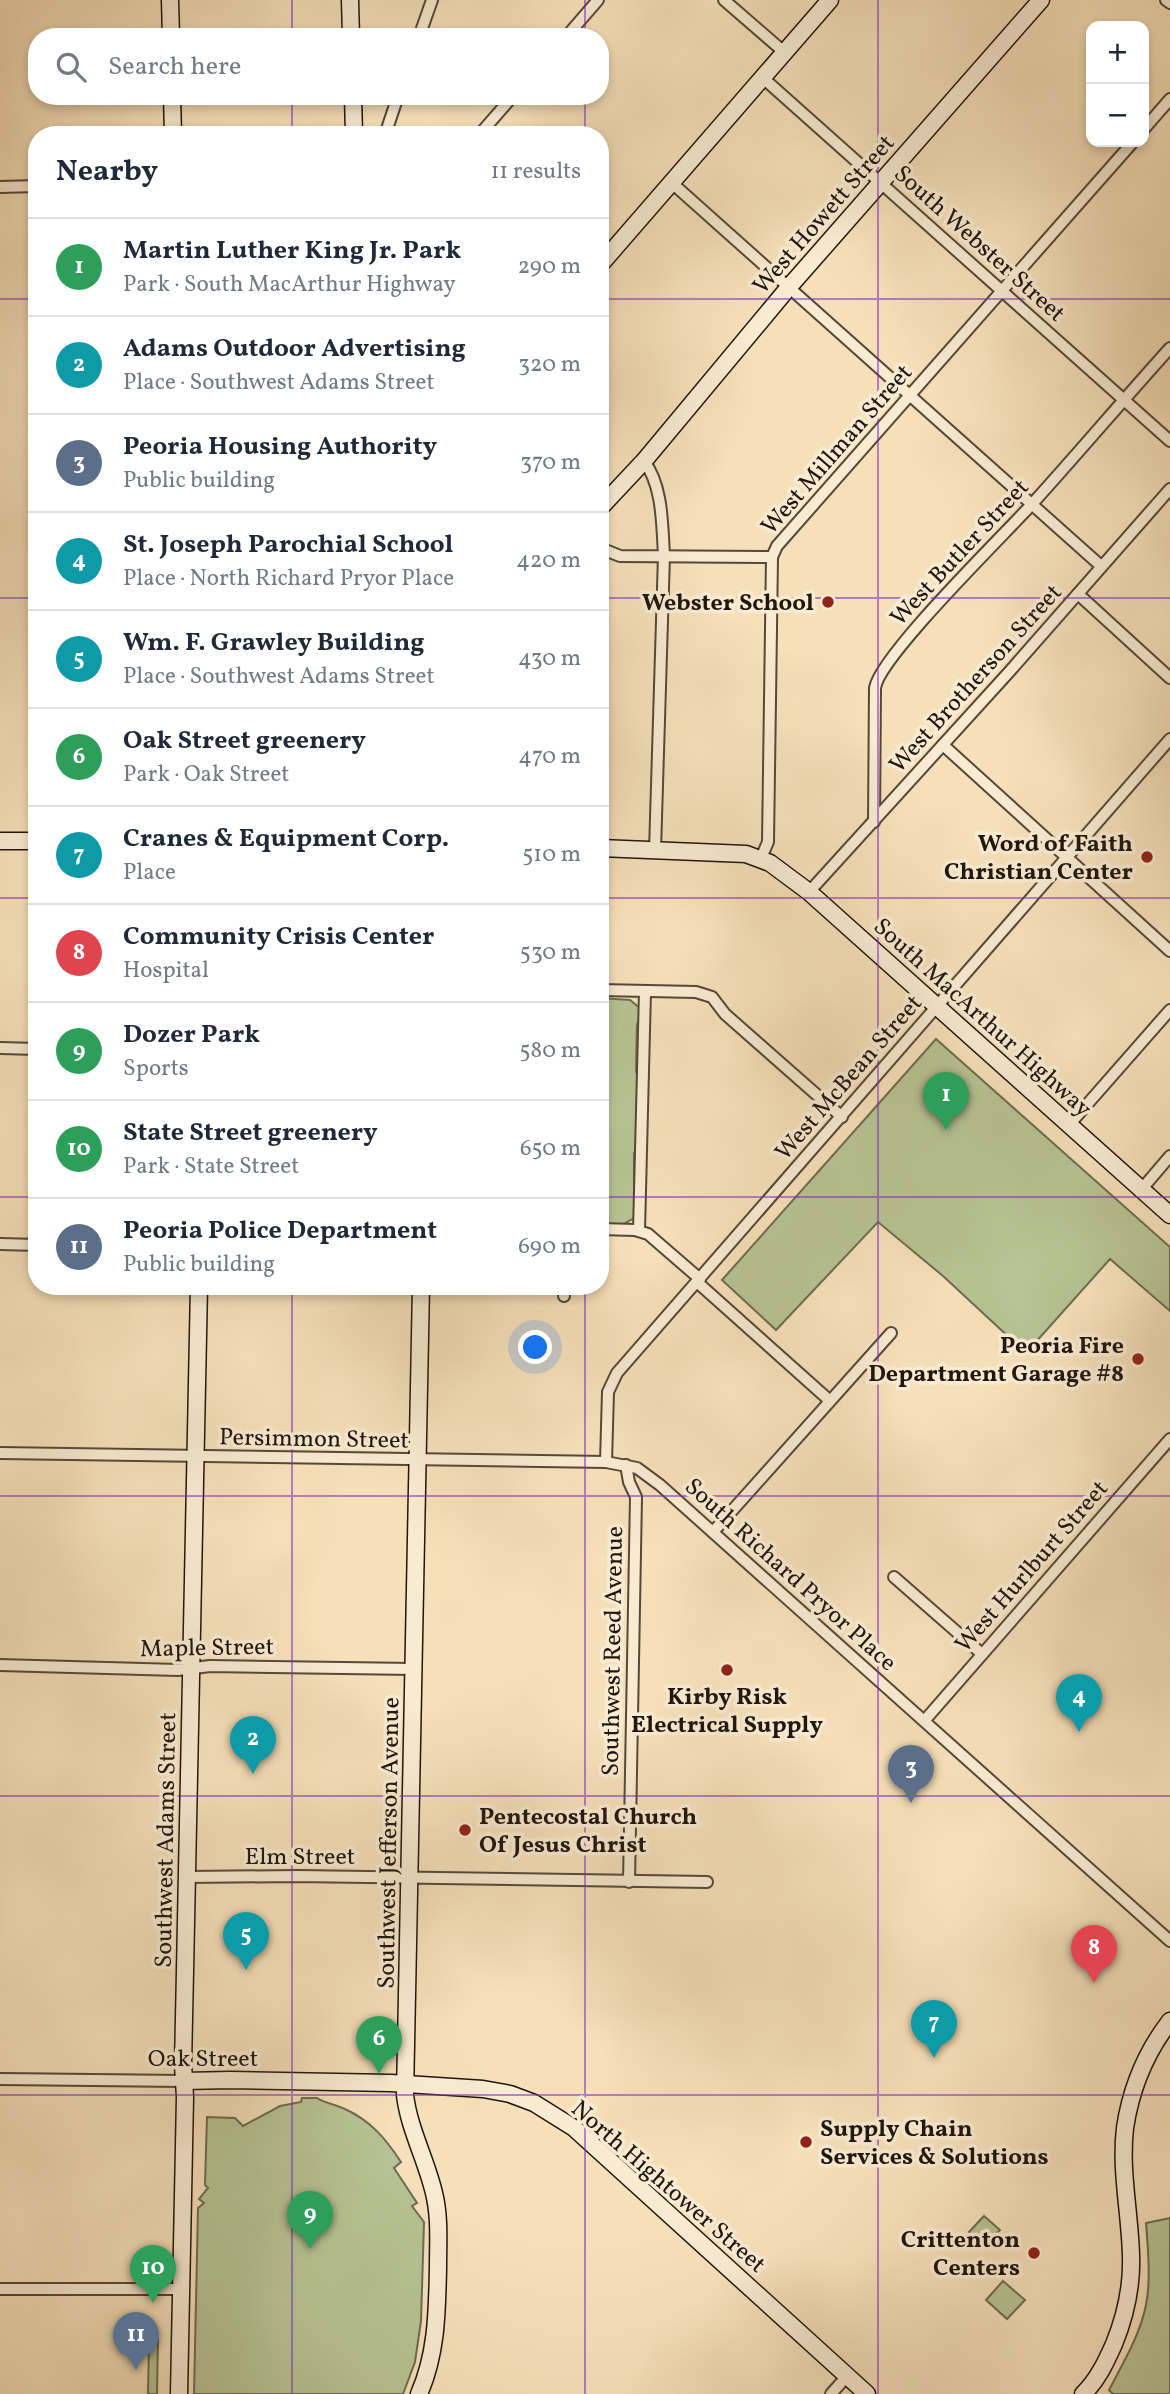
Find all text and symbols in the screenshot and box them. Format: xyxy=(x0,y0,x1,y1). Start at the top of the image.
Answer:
map controls xyxy=(1086,21,1149,147)
button: + xyxy=(1086,21,1149,84)
search box xyxy=(28,28,609,105)
icon: search xyxy=(52,48,90,86)
text: Search here xyxy=(108,49,241,85)
button: − xyxy=(1086,84,1149,147)
street label: West Howett Street xyxy=(746,128,903,303)
text: Nearby xyxy=(56,151,158,193)
text: 11 results xyxy=(490,156,581,188)
street label: South Webster Street xyxy=(885,158,1072,331)
text: Martin Luther King Jr. Park xyxy=(123,233,461,269)
text: 1 xyxy=(74,251,84,283)
text: 290 m xyxy=(518,251,581,283)
text: Park · South MacArthur Highway xyxy=(123,269,456,301)
text: Adams Outdoor Advertising xyxy=(123,331,466,367)
text: 2 xyxy=(73,349,85,381)
text: 320 m xyxy=(518,349,581,381)
street label: West Millman Street xyxy=(754,358,921,543)
text: Place · Southwest Adams Street xyxy=(123,367,435,399)
text: Peoria Housing Authority xyxy=(123,429,437,465)
text: 3 xyxy=(73,447,85,479)
text: 370 m xyxy=(520,447,581,479)
text: Public building xyxy=(123,465,275,497)
street label: West Butler Street xyxy=(883,472,1038,635)
text: St. Joseph Parochial School xyxy=(123,527,453,563)
text: 4 xyxy=(72,545,86,577)
text: 420 m xyxy=(516,545,581,577)
text: Place · North Richard Pryor Place xyxy=(123,563,454,595)
street label: West Brotherson Street xyxy=(882,577,1071,781)
place label: Webster School xyxy=(642,587,814,621)
marker: Webster School xyxy=(820,594,836,610)
text: Wm. F. Grawley Building xyxy=(123,625,425,661)
text: 5 xyxy=(73,643,85,675)
text: 430 m xyxy=(518,643,581,675)
text: Place · Southwest Adams Street xyxy=(123,661,435,693)
text: Oak Street greenery xyxy=(123,723,366,759)
text: 6 xyxy=(73,741,85,773)
text: 470 m xyxy=(518,741,581,773)
text: Park · Oak Street xyxy=(123,759,289,791)
text: Cranes & Equipment Corp. xyxy=(123,821,449,857)
place label: Word of Faith Christian Center xyxy=(944,828,1133,890)
text: 7 xyxy=(74,839,85,871)
text: 510 m xyxy=(522,839,581,871)
marker: Word of Faith Christian Center xyxy=(1139,849,1155,865)
text: Place xyxy=(123,857,176,889)
street label: South MacArthur Highway xyxy=(865,911,1099,1126)
text: Community Crisis Center xyxy=(123,919,434,955)
text: 8 xyxy=(73,937,85,969)
text: 530 m xyxy=(520,937,581,969)
text: Hospital xyxy=(123,955,209,987)
street label: West McBean Street xyxy=(768,988,931,1169)
text: Dozer Park xyxy=(123,1017,260,1053)
text: 9 xyxy=(73,1035,85,1067)
text: 580 m xyxy=(519,1035,581,1067)
text: Sports xyxy=(123,1053,189,1085)
pin: 1 xyxy=(923,1072,969,1130)
text: State Street greenery xyxy=(123,1115,378,1151)
text: 10 xyxy=(67,1133,91,1165)
text: 650 m xyxy=(520,1133,581,1165)
text: Park · State Street xyxy=(123,1151,299,1183)
text: Peoria Police Department xyxy=(123,1213,437,1249)
text: 11 xyxy=(70,1231,88,1263)
text: 690 m xyxy=(518,1231,581,1263)
text: Public building xyxy=(123,1249,275,1281)
your location xyxy=(518,1330,552,1364)
place label: Peoria Fire Department Garage #8 xyxy=(868,1330,1124,1392)
marker: Peoria Fire Department Garage #8 xyxy=(1130,1351,1146,1367)
street label: Persimmon Street xyxy=(219,1421,409,1459)
street label: South Richard Pryor Place xyxy=(676,1471,903,1680)
street label: West Hurlburt Street xyxy=(948,1474,1117,1661)
street label: Southwest Reed Avenue xyxy=(595,1526,633,1776)
street label: Maple Street xyxy=(140,1631,274,1667)
marker: Kirby Risk Electrical Supply xyxy=(719,1662,735,1678)
pin: 4 xyxy=(1056,1674,1102,1732)
place label: Kirby Risk Electrical Supply xyxy=(631,1681,824,1743)
street label: Southwest Jefferson Avenue xyxy=(370,1697,410,1989)
street label: Southwest Adams Street xyxy=(148,1712,186,1968)
pin: 2 xyxy=(230,1716,276,1774)
pin: 3 xyxy=(888,1745,934,1803)
place label: Pentecostal Church Of Jesus Christ xyxy=(479,1801,697,1863)
marker: Pentecostal Church Of Jesus Christ xyxy=(457,1822,473,1838)
street label: Elm Street xyxy=(245,1841,355,1875)
pin: 5 xyxy=(223,1912,269,1970)
pin: 8 xyxy=(1071,1925,1117,1983)
pin: 7 xyxy=(911,2000,957,2058)
pin: 6 xyxy=(356,2016,402,2074)
street label: Oak Street xyxy=(148,2043,258,2077)
street label: North Hightower Street xyxy=(563,2093,773,2282)
place label: Supply Chain Services & Solutions xyxy=(820,2113,1049,2175)
marker: Supply Chain Services & Solutions xyxy=(798,2134,814,2150)
pin: 9 xyxy=(287,2191,333,2249)
place label: Crittenton Centers xyxy=(901,2224,1020,2286)
pin: 10 xyxy=(130,2245,176,2303)
marker: Crittenton Centers xyxy=(1026,2245,1042,2261)
pin: 11 xyxy=(113,2312,159,2370)

